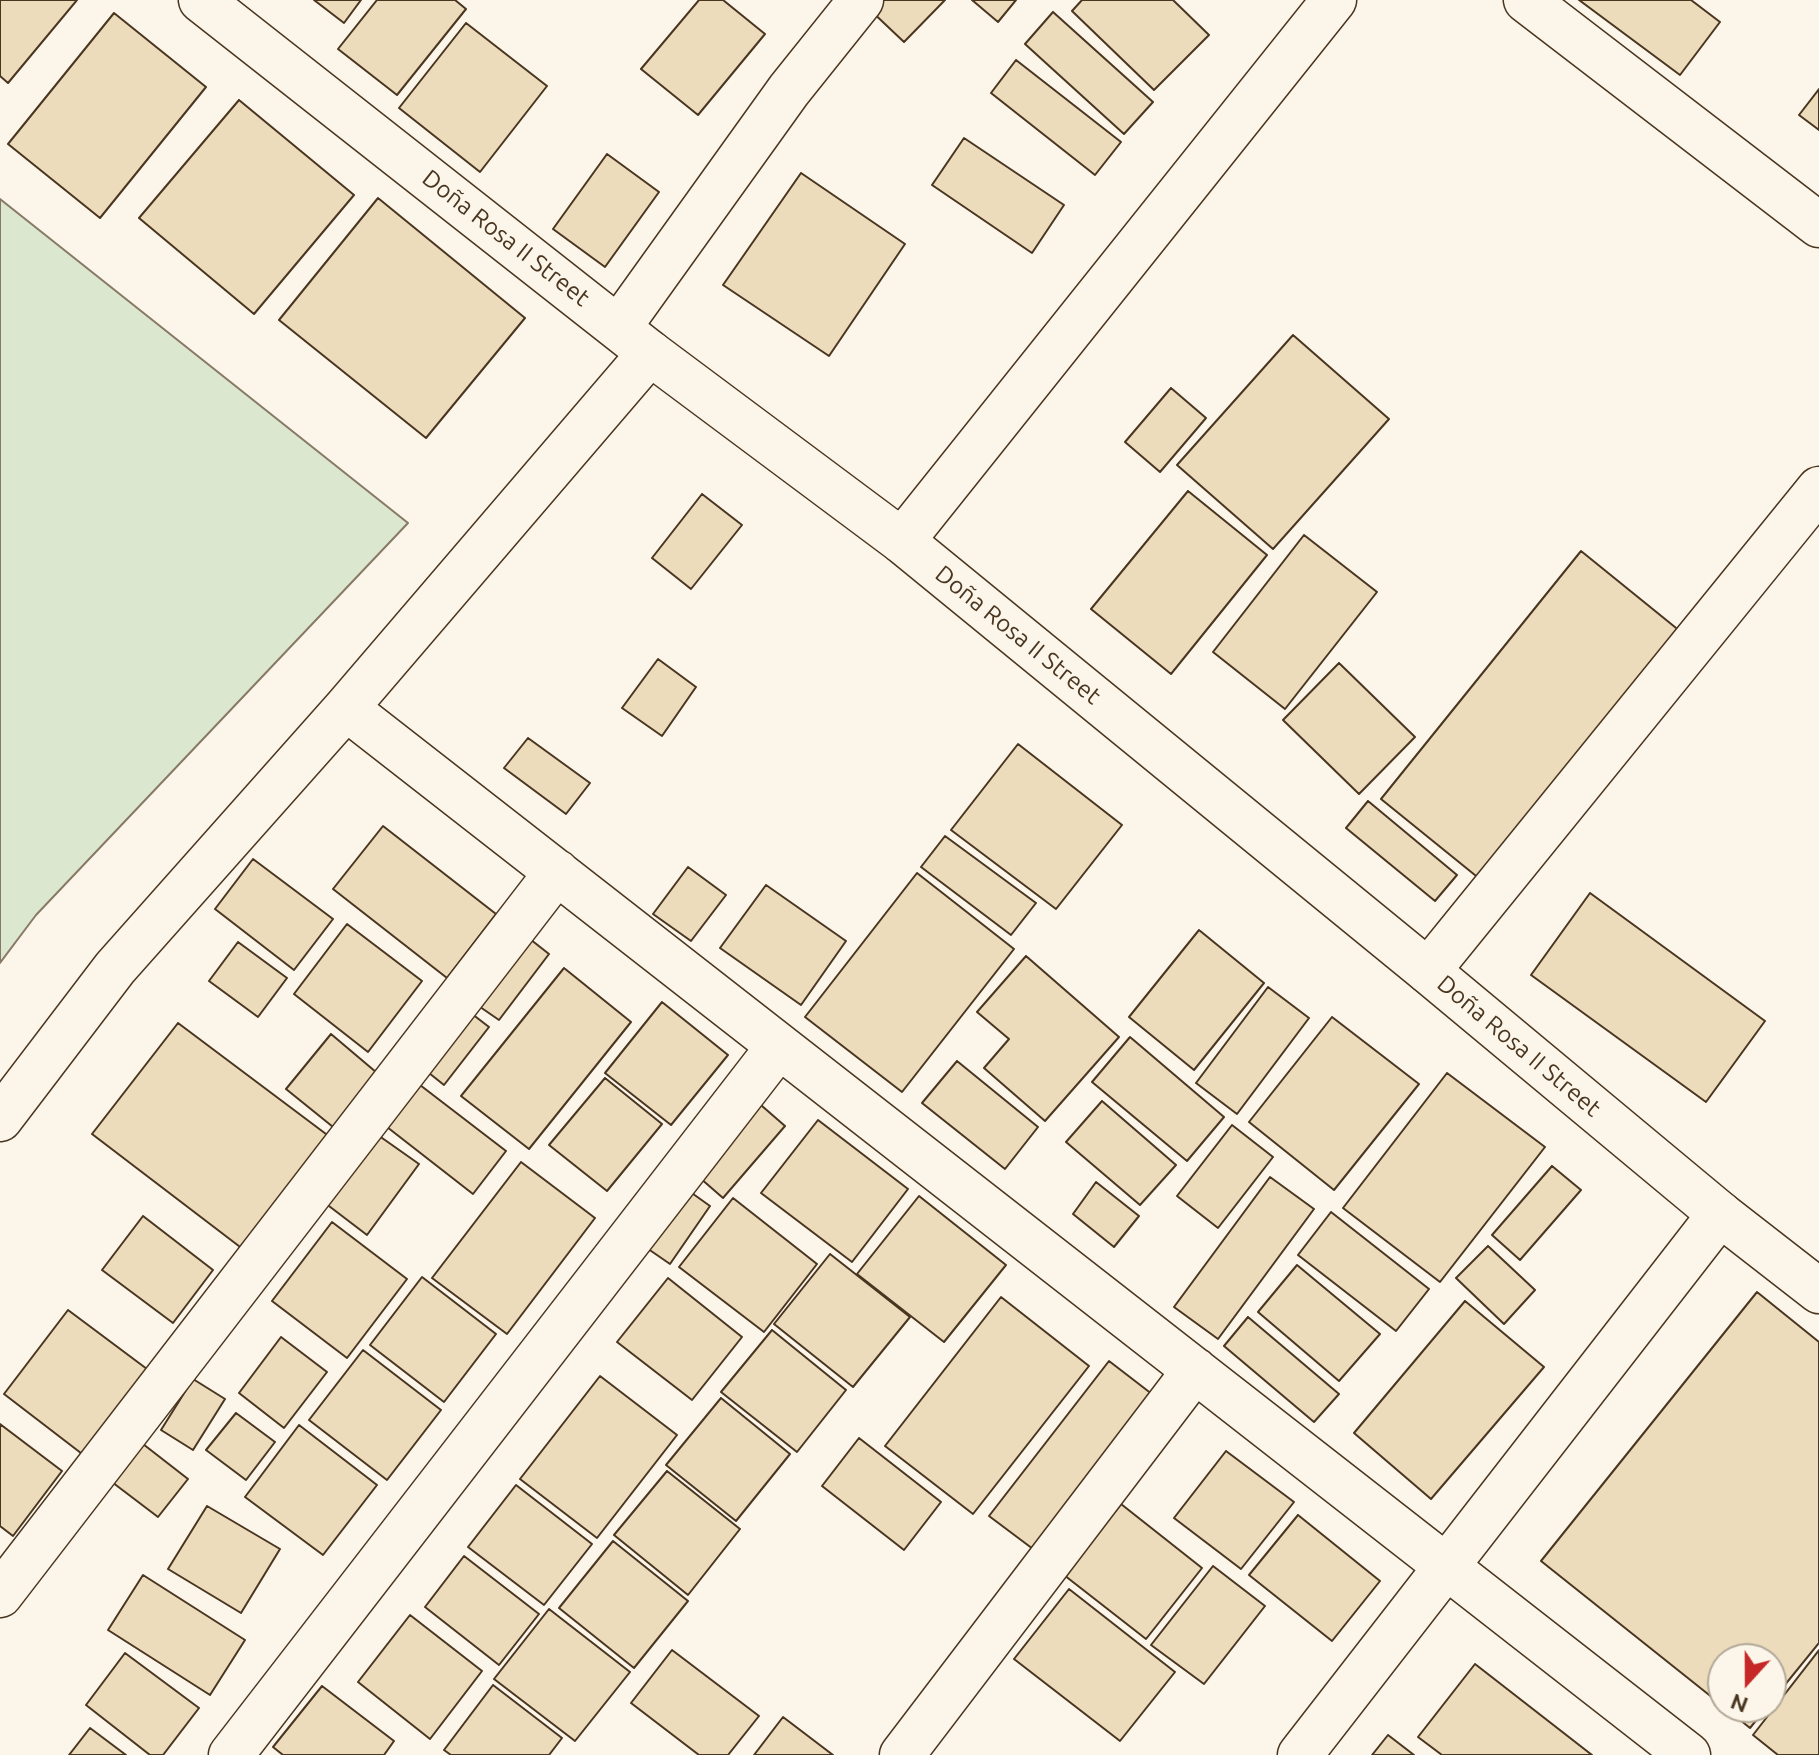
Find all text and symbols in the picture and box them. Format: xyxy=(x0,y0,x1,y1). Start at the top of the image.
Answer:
street label: Doña Rosa II Street xyxy=(417,164,595,312)
street label: Doña Rosa II Street xyxy=(929,559,1107,711)
street label: Doña Rosa II Street xyxy=(1431,969,1607,1123)
north arrow xyxy=(1707,1643,1787,1723)
text: N xyxy=(1727,1689,1751,1719)

